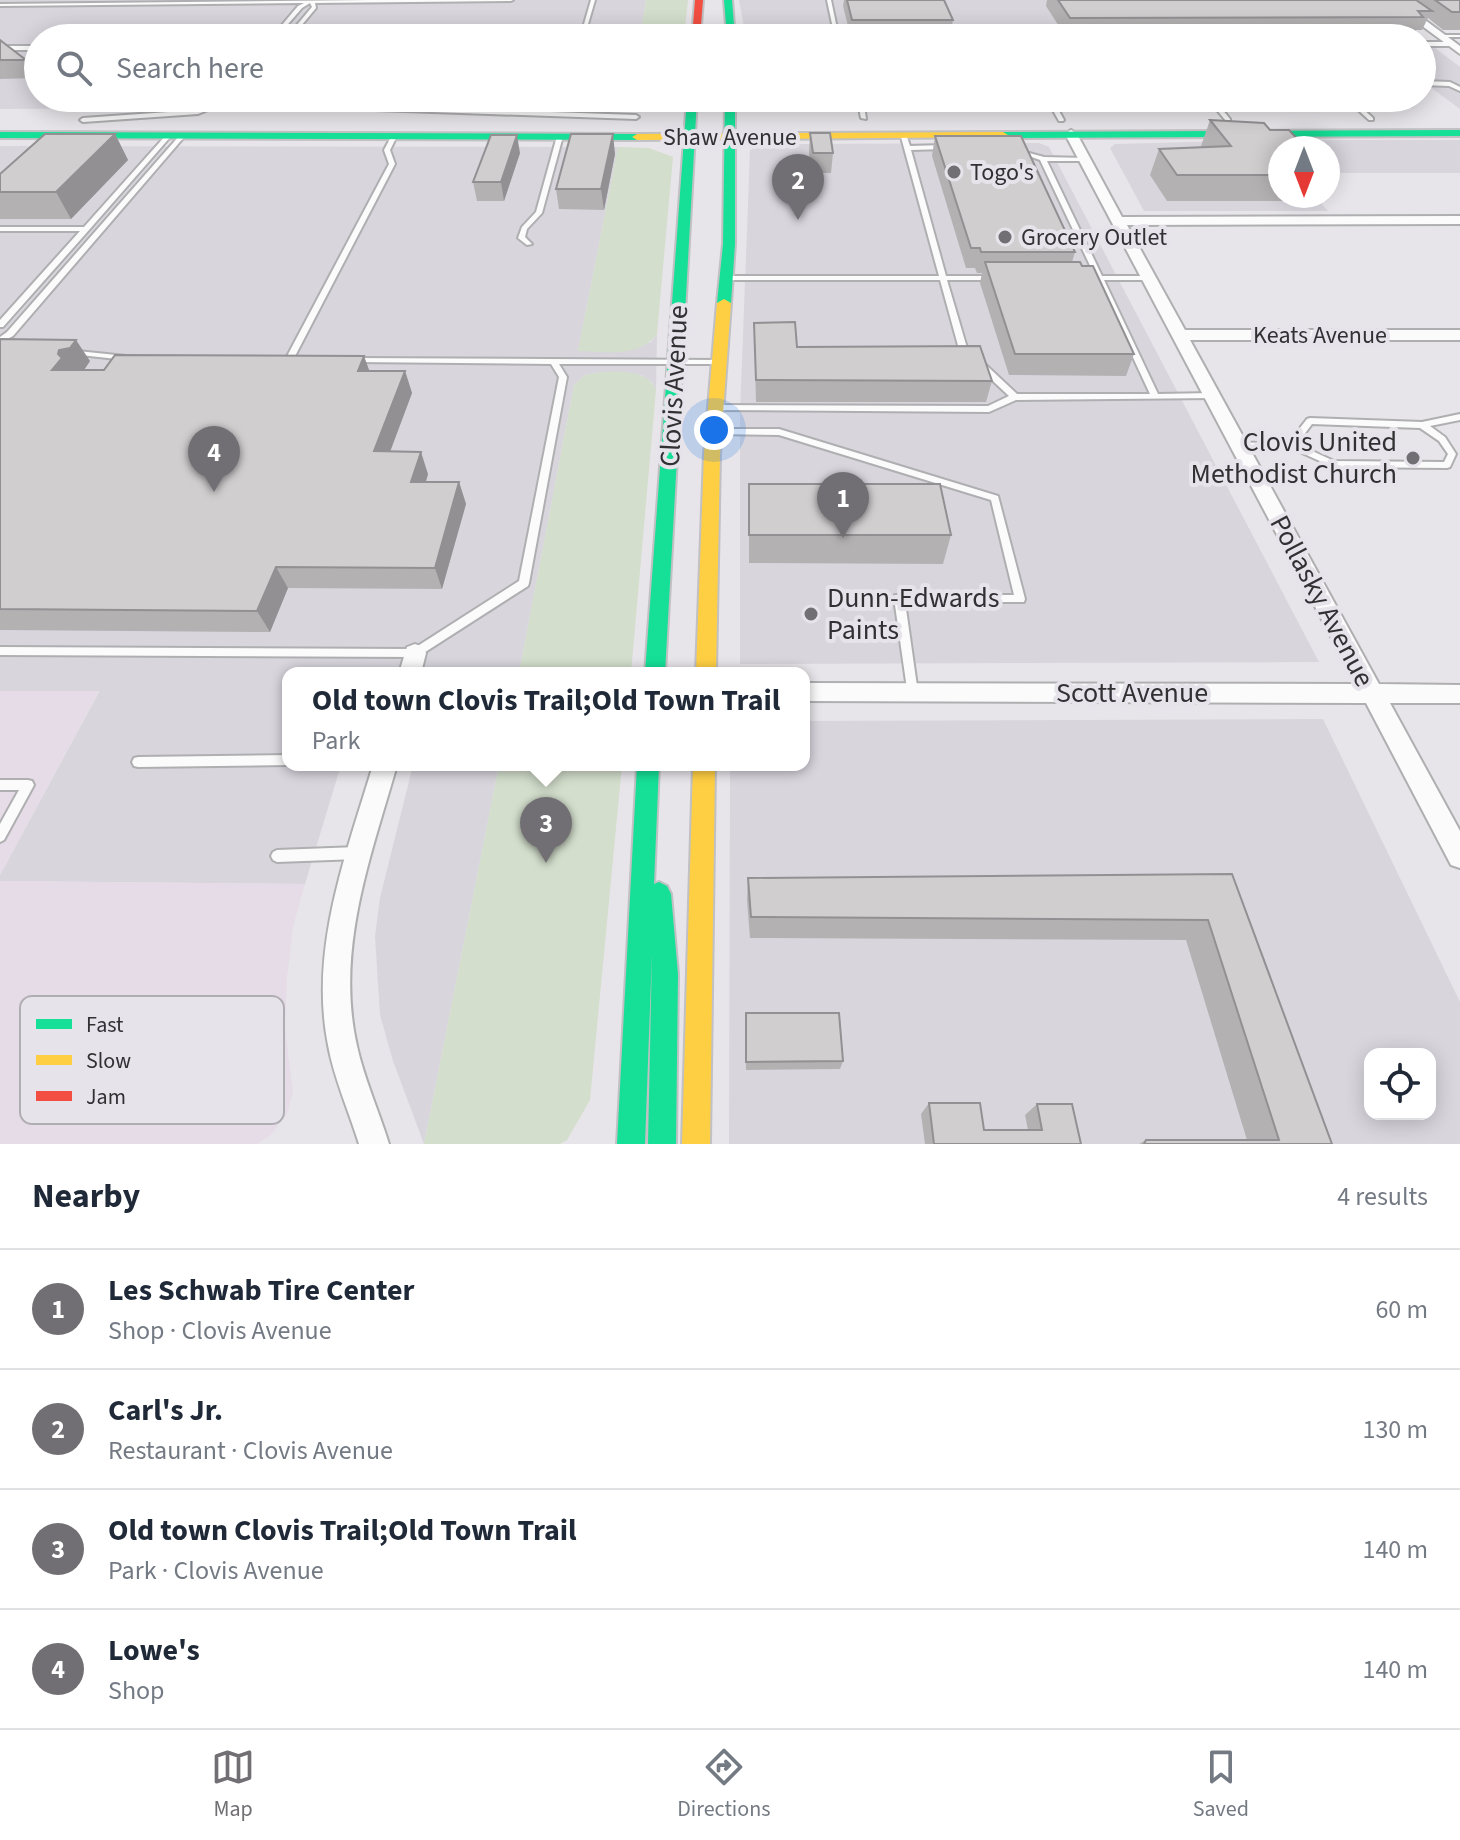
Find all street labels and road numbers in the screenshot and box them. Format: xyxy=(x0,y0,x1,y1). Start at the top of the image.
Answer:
street label: Shaw Avenue xyxy=(663,120,797,155)
street label: Clovis Avenue xyxy=(650,304,698,468)
street label: Keats Avenue xyxy=(1253,318,1387,353)
street label: Pollasky Avenue xyxy=(1260,508,1384,694)
street label: Scott Avenue xyxy=(1056,673,1208,713)

